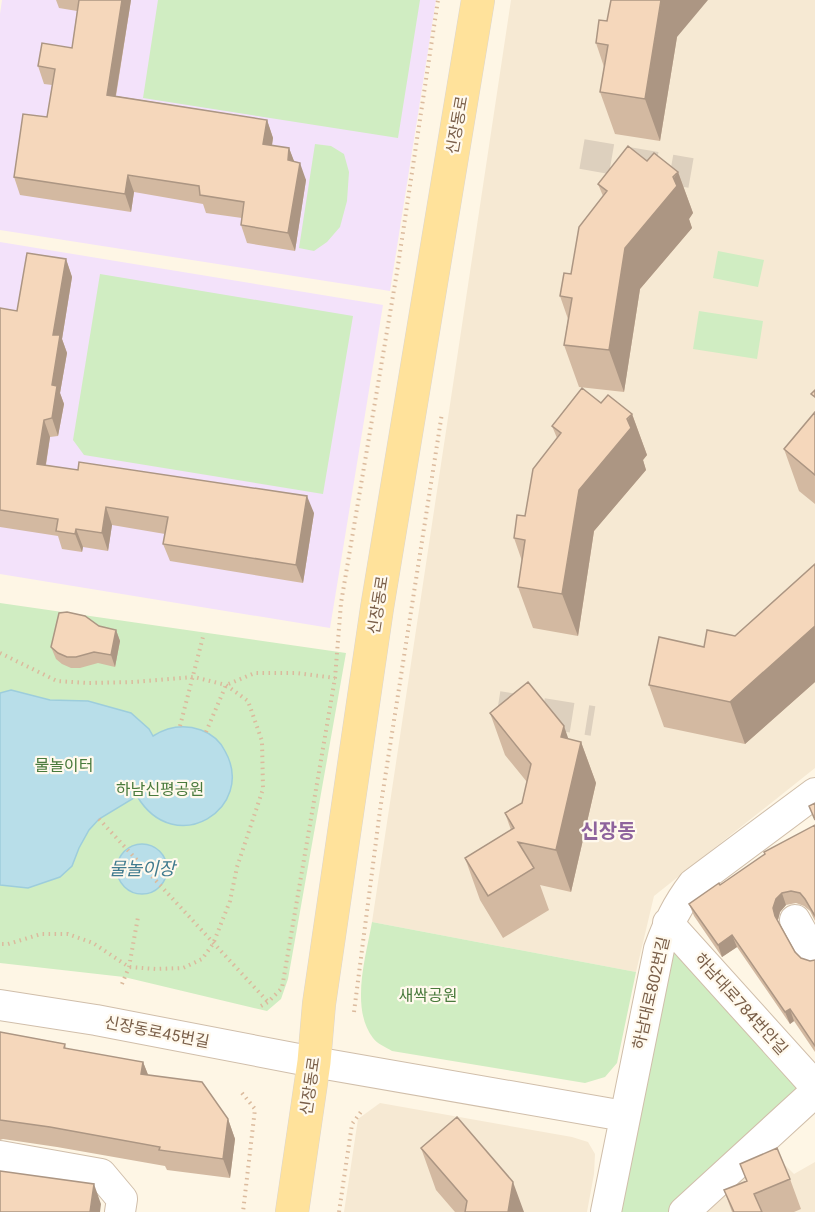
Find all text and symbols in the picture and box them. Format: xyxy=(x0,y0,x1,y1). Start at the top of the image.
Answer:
street label: 신장동로 xyxy=(443,94,472,156)
street label: 신장동로 xyxy=(364,574,392,636)
park label: 물놀이터 xyxy=(35,756,93,775)
park label: 하남신평공원 xyxy=(116,780,204,799)
district label: 신장동 xyxy=(580,819,636,843)
water label: 물놀이장 xyxy=(109,858,178,879)
street label: 하남대로802번길 xyxy=(629,935,673,1051)
street label: 하남대로784번안길 xyxy=(690,949,792,1059)
park label: 새싹공원 xyxy=(399,986,457,1005)
street label: 신장동로45번길 xyxy=(103,1013,211,1051)
street label: 신장동로 xyxy=(296,1055,324,1116)

